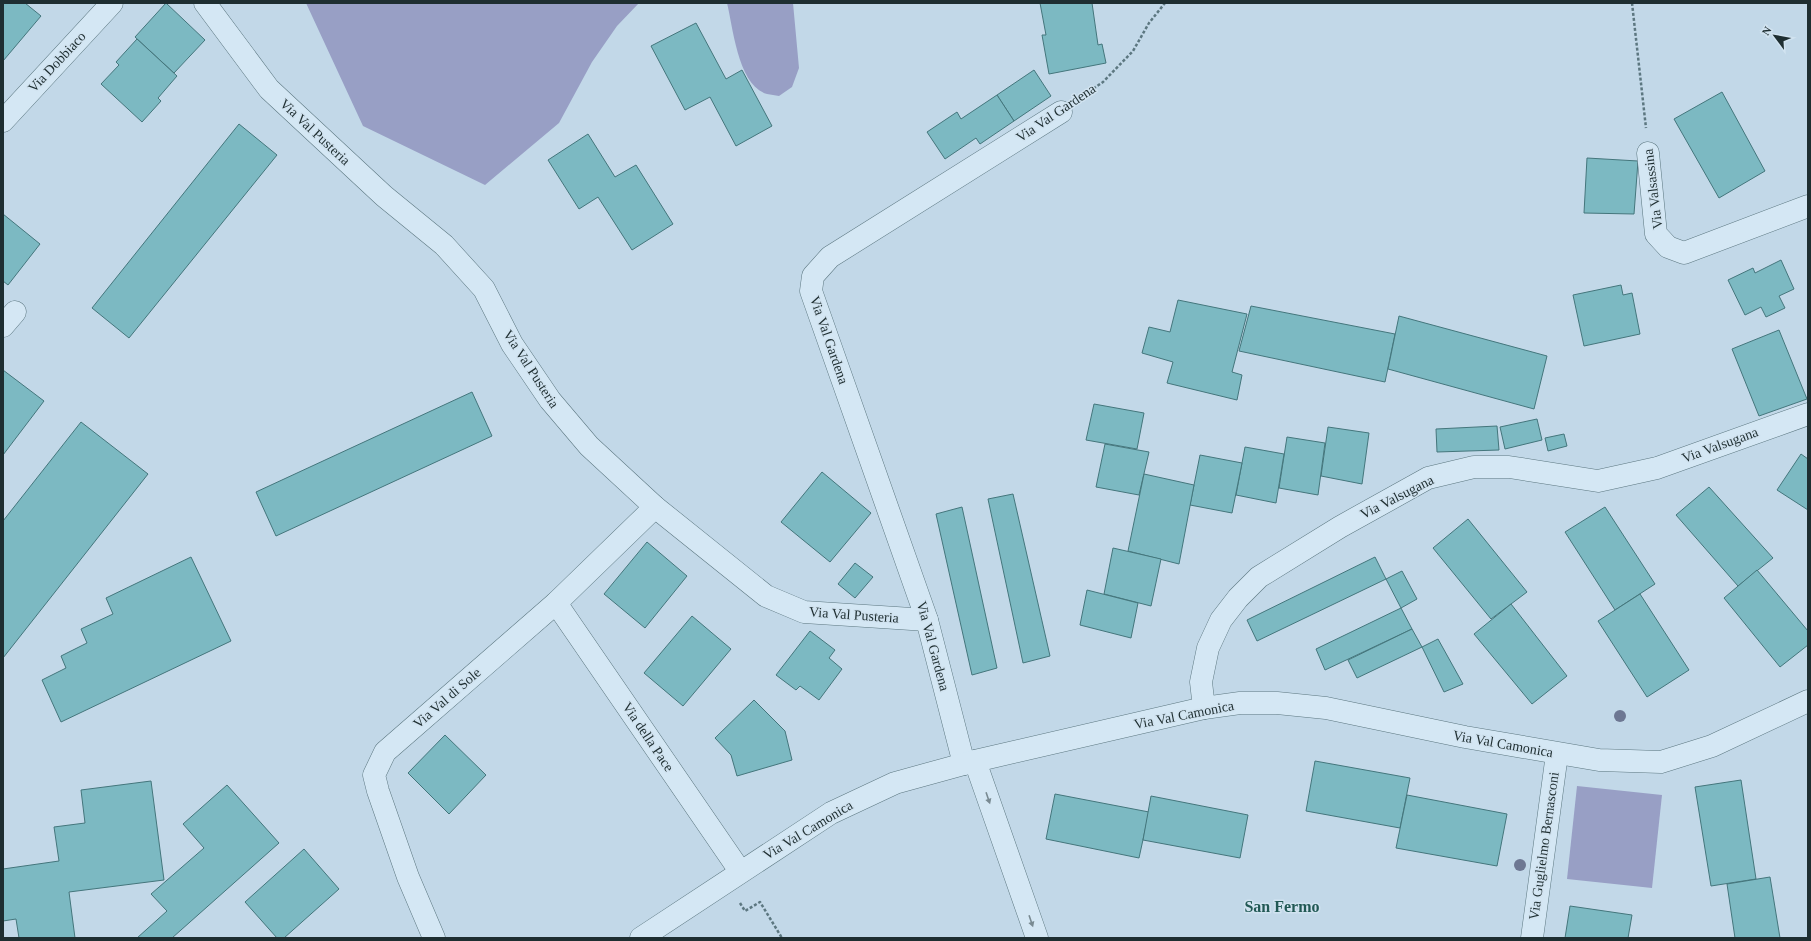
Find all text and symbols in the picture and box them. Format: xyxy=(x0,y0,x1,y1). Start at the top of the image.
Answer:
north arrow xyxy=(1755,16,1795,56)
text: N xyxy=(1759,24,1774,37)
street label: Via Dobbiaco xyxy=(25,29,89,95)
street label: Via Val Gardena xyxy=(1014,81,1099,145)
street label: Via Val Pusteria xyxy=(277,96,354,169)
street label: Via Valsassina xyxy=(1641,147,1665,230)
street label: Via Val Gardena xyxy=(807,294,851,387)
street label: Via Val Pusteria xyxy=(500,327,562,411)
street label: Via Valsugana xyxy=(1680,424,1761,466)
street label: Via Valsugana xyxy=(1358,472,1437,522)
street label: Via Val Gardena xyxy=(914,600,952,693)
street label: Via Val Pusteria xyxy=(809,604,900,626)
street label: Via Val di Sole xyxy=(410,665,484,731)
street label: Via Val Camonica xyxy=(1133,698,1236,732)
street label: Via della Pace xyxy=(619,700,677,774)
street label: Via Val Camonica xyxy=(1452,728,1555,760)
street label: Via Guglielmo Bernasconi xyxy=(1526,771,1562,921)
one-way arrow xyxy=(985,792,991,804)
street label: Via Val Camonica xyxy=(761,797,856,863)
district label: San Fermo xyxy=(1244,898,1320,915)
one-way arrow xyxy=(1028,915,1034,927)

